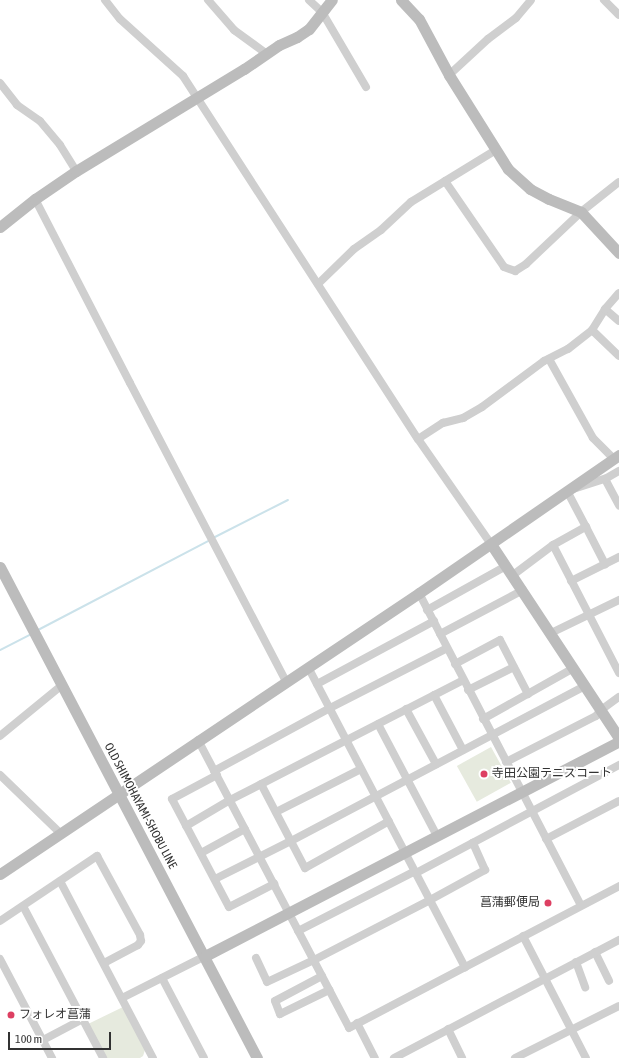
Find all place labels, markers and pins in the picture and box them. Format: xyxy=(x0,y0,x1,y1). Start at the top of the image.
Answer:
place label: 寺田公園テニスコート xyxy=(492,767,612,781)
marker: 寺田公園テニスコート xyxy=(479,769,489,779)
place label: 菖蒲郵便局 xyxy=(480,896,540,910)
marker: 菖蒲郵便局 xyxy=(543,898,553,908)
place label: フォレオ菖蒲 xyxy=(19,1008,91,1022)
marker: フォレオ菖蒲 xyxy=(6,1010,16,1020)

